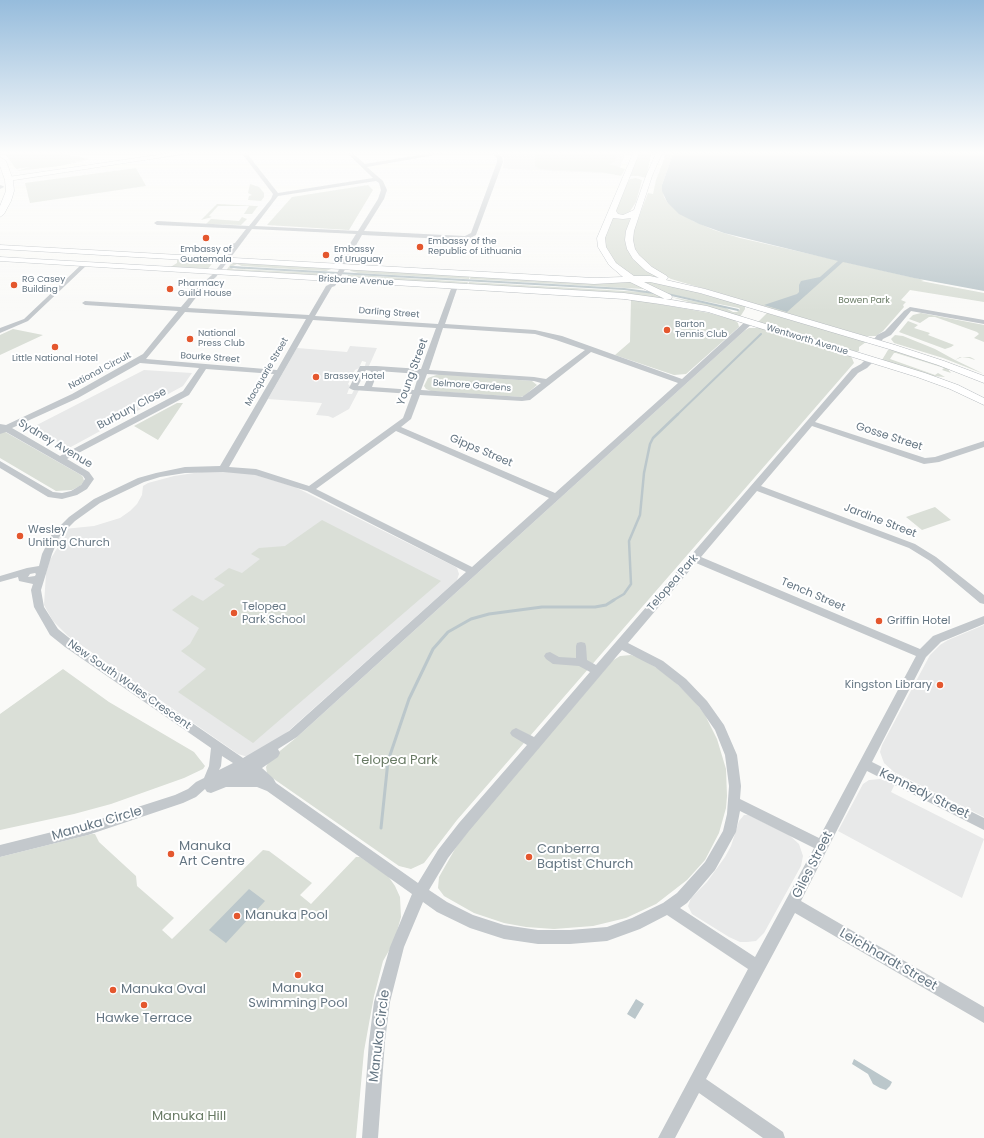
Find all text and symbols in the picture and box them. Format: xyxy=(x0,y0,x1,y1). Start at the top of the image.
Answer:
marker: Embassy of Guatemala xyxy=(201,233,211,243)
place label: Embassy of the Republic of Lithuania xyxy=(428,237,521,258)
marker: Embassy of the Republic of Lithuania xyxy=(415,242,425,252)
place label: Embassy of Guatemala xyxy=(180,245,232,266)
place label: Embassy of Uruguay xyxy=(334,245,383,266)
marker: Embassy of Uruguay xyxy=(321,250,331,260)
street label: Brisbane Avenue xyxy=(318,274,394,288)
place label: RG Casey Building xyxy=(22,275,65,296)
place label: Pharmacy Guild House xyxy=(178,279,232,300)
marker: RG Casey Building xyxy=(9,280,19,290)
marker: Pharmacy Guild House xyxy=(165,284,175,294)
park label: Bowen Park xyxy=(838,296,890,306)
street label: Darling Street xyxy=(358,305,420,321)
place label: Barton Tennis Club xyxy=(675,320,727,341)
street label: Wentworth Avenue xyxy=(765,322,849,358)
marker: Barton Tennis Club xyxy=(662,325,672,335)
place label: National Press Club xyxy=(198,329,245,350)
marker: National Press Club xyxy=(185,334,195,344)
street label: Macquarie Street xyxy=(243,336,291,408)
street label: Young Street xyxy=(395,337,431,407)
marker: Little National Hotel xyxy=(50,342,60,352)
street label: National Circuit xyxy=(67,350,133,392)
street label: Bourke Street xyxy=(180,351,240,365)
place label: Little National Hotel xyxy=(12,354,98,364)
marker: Brassey Hotel xyxy=(311,372,321,382)
place label: Brassey Hotel xyxy=(324,372,384,382)
street label: Belmore Gardens xyxy=(433,378,511,394)
street label: Burbury Close xyxy=(95,385,169,433)
street label: Sydney Avenue xyxy=(15,417,95,471)
street label: Gosse Street xyxy=(854,420,924,454)
street label: Gipps Street xyxy=(448,432,514,470)
street label: Jardine Street xyxy=(842,501,918,541)
place label: Wesley Uniting Church xyxy=(28,523,110,549)
marker: Wesley Uniting Church xyxy=(15,531,25,541)
street label: Telopea Park xyxy=(645,552,701,614)
street label: Tench Street xyxy=(779,576,847,614)
place label: Telopea Park School xyxy=(242,600,305,626)
marker: Telopea Park School xyxy=(229,608,239,618)
place label: Griffin Hotel xyxy=(887,614,950,628)
marker: Griffin Hotel xyxy=(874,616,884,626)
street label: New South Wales Crescent xyxy=(65,637,193,733)
place label: Kingston Library xyxy=(845,678,932,692)
marker: Kingston Library xyxy=(935,680,945,690)
park label: Telopea Park xyxy=(354,753,438,769)
street label: Kennedy Street xyxy=(876,765,972,823)
street label: Manuka Circle xyxy=(50,804,144,844)
street label: Giles Street xyxy=(790,829,836,901)
place label: Manuka Art Centre xyxy=(179,839,245,870)
place label: Canberra Baptist Church xyxy=(537,842,633,873)
marker: Manuka Art Centre xyxy=(166,849,176,859)
marker: Canberra Baptist Church xyxy=(524,852,534,862)
place label: Manuka Pool xyxy=(245,908,328,924)
marker: Manuka Pool xyxy=(232,911,242,921)
street label: Leichhardt Street xyxy=(836,926,940,994)
marker: Manuka Swimming Pool xyxy=(293,970,303,980)
place label: Manuka Swimming Pool xyxy=(248,981,348,1012)
place label: Manuka Oval xyxy=(121,982,206,998)
marker: Manuka Oval xyxy=(108,985,118,995)
street label: Manuka Circle xyxy=(367,989,393,1083)
marker: Hawke Terrace xyxy=(139,1000,149,1010)
place label: Hawke Terrace xyxy=(96,1011,192,1027)
park label: Manuka Hill xyxy=(152,1109,226,1125)

